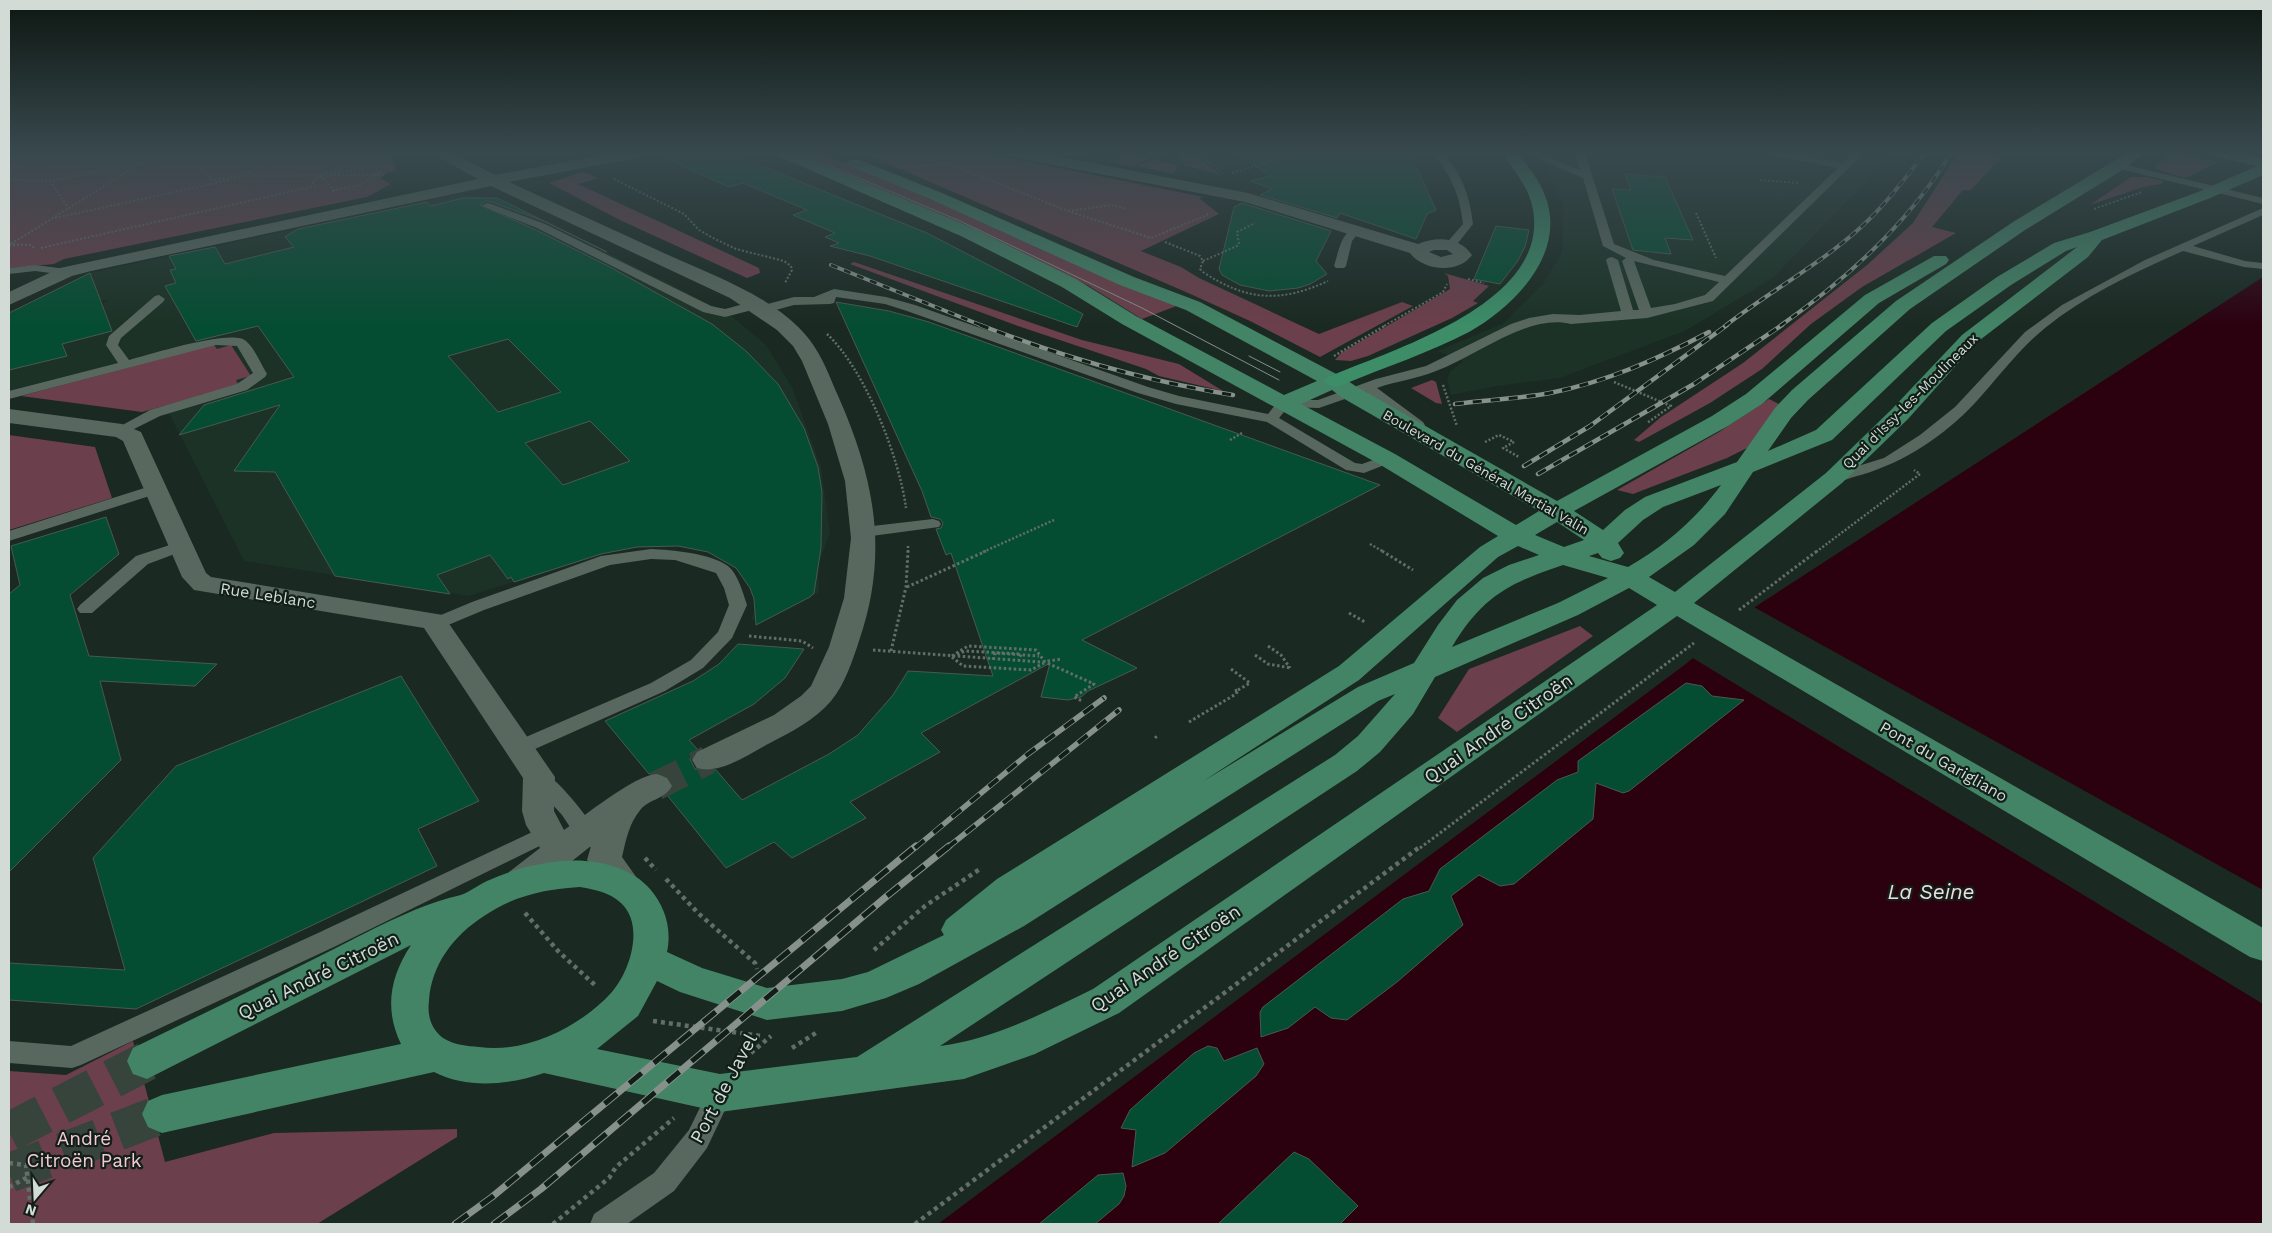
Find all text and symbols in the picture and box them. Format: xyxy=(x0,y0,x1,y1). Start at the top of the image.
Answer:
street label: Quai d'Issy-les-Moulineaux xyxy=(1839,330,1981,472)
street label: Boulevard du Général Martial Valin xyxy=(1380,406,1592,538)
street label: Rue Leblanc xyxy=(219,579,317,612)
street label: Quai André Citroën xyxy=(1420,668,1577,788)
street label: Pont du Garigliano xyxy=(1877,717,2011,806)
water label: La Seine xyxy=(1887,879,1975,904)
street label: Quai André Citroën xyxy=(1086,900,1245,1017)
street label: Quai André Citroën xyxy=(234,926,402,1024)
street label: Port de Javel xyxy=(685,1029,762,1147)
park label: André Citroën Park xyxy=(27,1127,142,1172)
north arrow xyxy=(10,1173,60,1223)
text: N xyxy=(23,1201,38,1220)

